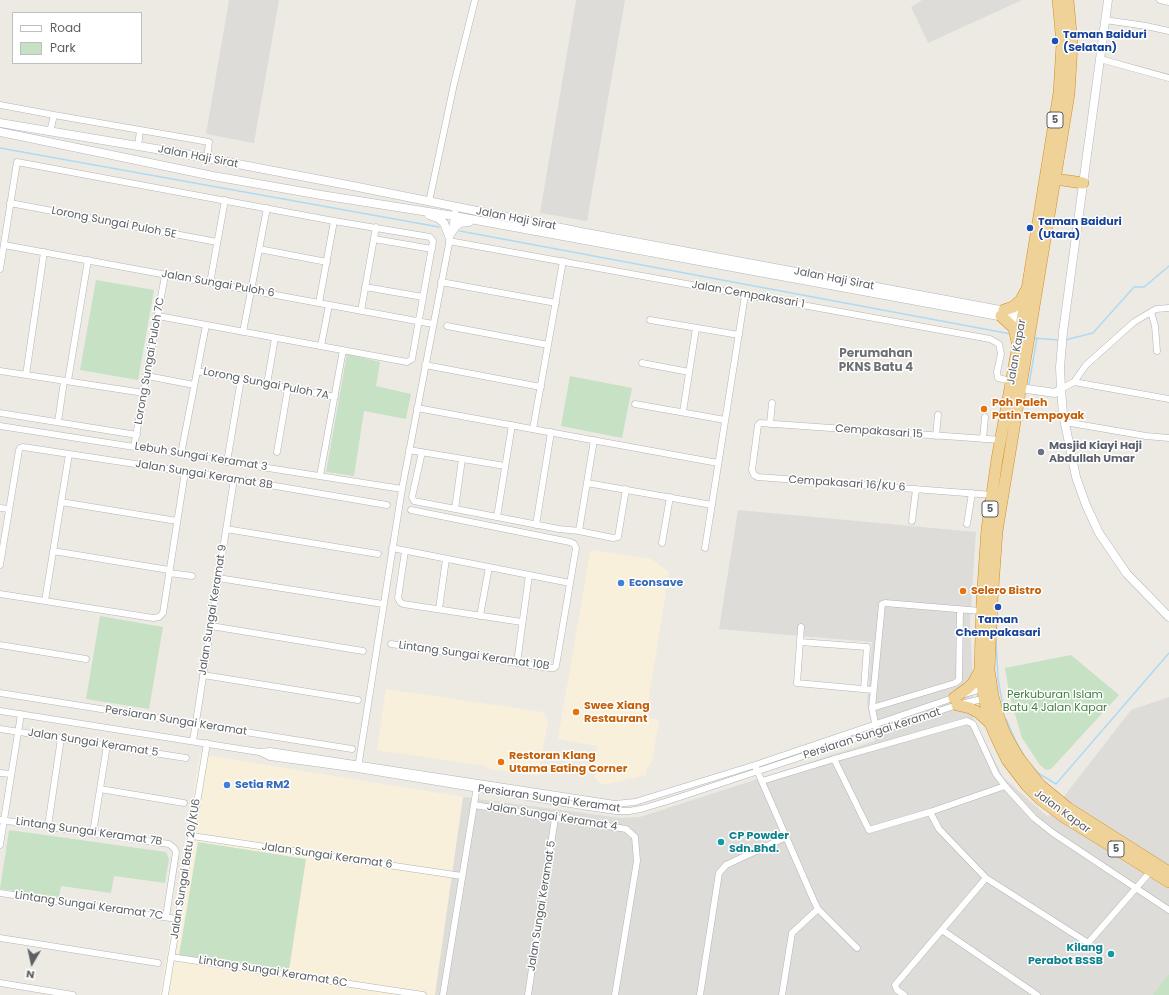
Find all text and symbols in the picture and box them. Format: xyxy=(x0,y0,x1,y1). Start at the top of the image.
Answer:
legend xyxy=(12,12,142,64)
text: Road xyxy=(50,19,81,36)
place label: Taman Baiduri (Selatan) xyxy=(1063,28,1147,54)
marker: Taman Baiduri (Selatan) xyxy=(1050,36,1060,46)
text: Park xyxy=(50,39,76,56)
road number: 5 xyxy=(1047,112,1063,128)
street label: Jalan Haji Sirat xyxy=(157,143,239,171)
street label: Lorong Sungai Puloh 5E xyxy=(50,204,178,242)
street label: Jalan Haji Sirat xyxy=(475,205,557,233)
place label: Taman Baiduri (Utara) xyxy=(1038,215,1122,241)
marker: Taman Baiduri (Utara) xyxy=(1025,223,1035,233)
street label: Jalan Haji Sirat xyxy=(793,265,875,293)
street label: Jalan Sungai Puloh 6 xyxy=(160,268,276,300)
street label: Jalan Cempakasari 1 xyxy=(691,279,805,311)
street label: Lorong Sungai Puloh 7C xyxy=(132,296,168,426)
street label: Jalan Kapar xyxy=(1005,318,1029,386)
district label: Perumahan PKNS Batu 4 xyxy=(839,347,913,375)
street label: Lorong Sungai Puloh 7A xyxy=(202,365,330,403)
place label: Poh Paleh Patin Tempoyak xyxy=(992,396,1084,422)
marker: Poh Paleh Patin Tempoyak xyxy=(979,404,989,414)
street label: Cempakasari 15 xyxy=(835,422,923,442)
place label: Masjid Kiayi Haji Abdullah Umar xyxy=(1049,439,1142,465)
street label: Lebuh Sungai Keramat 3 xyxy=(134,440,268,474)
marker: Masjid Kiayi Haji Abdullah Umar xyxy=(1036,447,1046,457)
street label: Jalan Sungai Keramat 8B xyxy=(134,458,274,492)
street label: Cempakasari 16/KU 6 xyxy=(788,473,906,495)
road number: 5 xyxy=(982,501,998,517)
street label: Jalan Sungai Keramat 9 xyxy=(196,544,230,676)
place label: Econsave xyxy=(629,576,683,590)
marker: Econsave xyxy=(616,578,626,588)
place label: Selero Bistro xyxy=(971,584,1041,598)
marker: Selero Bistro xyxy=(958,586,968,596)
marker: Taman Chempakasari xyxy=(993,602,1003,612)
place label: Taman Chempakasari xyxy=(956,613,1040,639)
street label: Lintang Sungai Keramat 10B xyxy=(398,639,550,673)
park label: Perkuburan Islam Batu 4 Jalan Kapar xyxy=(1003,688,1107,714)
place label: Swee Xiang Restaurant xyxy=(584,699,650,725)
street label: Persiaran Sungai Keramat xyxy=(104,703,248,739)
street label: Persiaran Sungai Keramat xyxy=(802,706,942,762)
marker: Swee Xiang Restaurant xyxy=(571,707,581,717)
street label: Jalan Sungai Keramat 5 xyxy=(27,726,159,760)
place label: Restoran Klang Utama Eating Corner xyxy=(509,749,627,775)
marker: Restoran Klang Utama Eating Corner xyxy=(496,757,506,767)
place label: Setia RM2 xyxy=(235,778,290,792)
marker: Setia RM2 xyxy=(222,780,232,790)
street label: Persiaran Sungai Keramat xyxy=(477,782,621,816)
street label: Jalan Kapar xyxy=(1031,787,1093,837)
street label: Jalan Sungai Batu 20/KU6 xyxy=(168,798,204,940)
street label: Jalan Sungai Keramat 4 xyxy=(486,800,618,834)
street label: Lintang Sungai Keramat 7B xyxy=(15,815,163,849)
place label: CP Powder Sdn.Bhd. xyxy=(729,829,789,855)
marker: CP Powder Sdn.Bhd. xyxy=(716,837,726,847)
street label: Jalan Sungai Keramat 6 xyxy=(261,840,393,872)
street label: Jalan Sungai Keramat 5 xyxy=(525,840,559,972)
road number: 5 xyxy=(1108,841,1124,857)
street label: Lintang Sungai Keramat 7C xyxy=(14,889,164,923)
place label: Kilang Perabot BSSB xyxy=(1028,941,1103,967)
north arrow xyxy=(12,943,52,983)
marker: Kilang Perabot BSSB xyxy=(1106,949,1116,959)
street label: Lintang Sungai Keramat 6C xyxy=(198,954,348,990)
text: N xyxy=(25,966,35,983)

